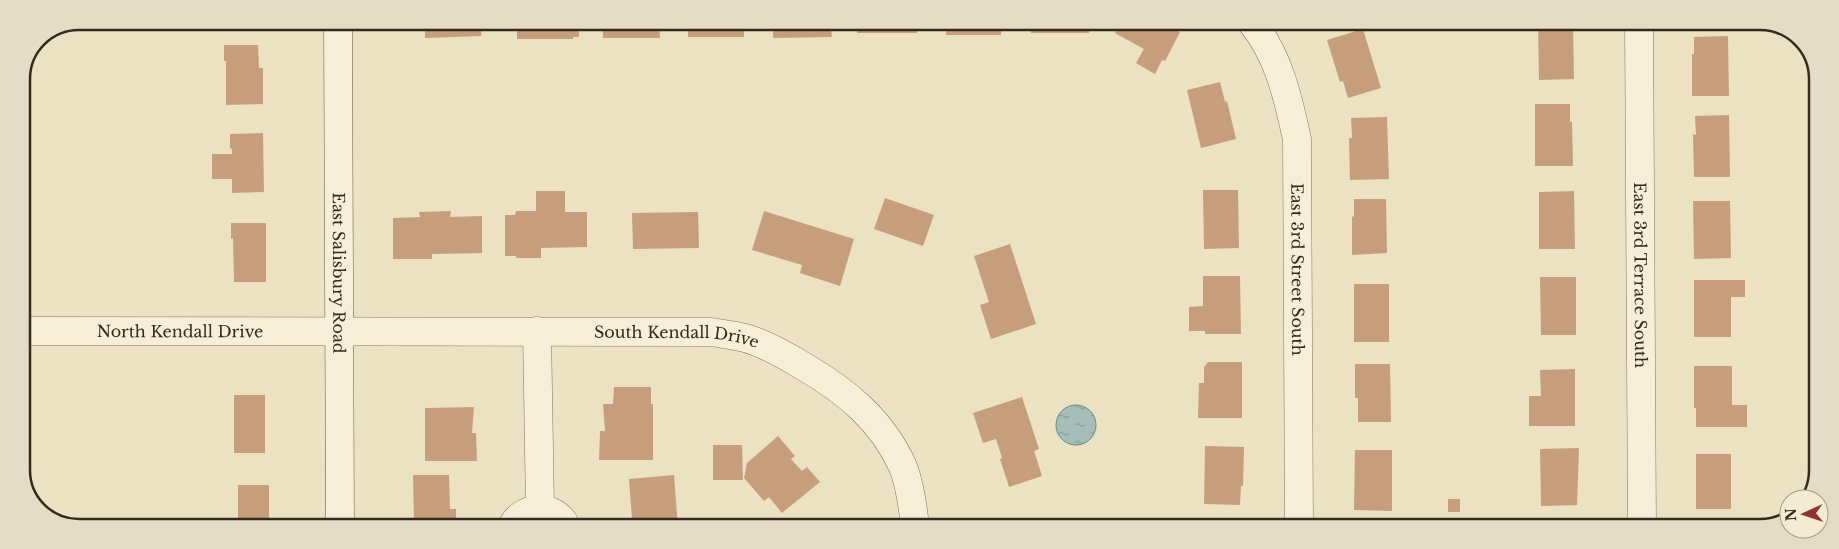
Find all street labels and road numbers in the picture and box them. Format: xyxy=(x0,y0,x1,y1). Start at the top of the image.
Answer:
street label: East 3rd Terrace South xyxy=(1630,182,1651,368)
street label: East 3rd Street South xyxy=(1287,183,1308,356)
street label: East Salisbury Road xyxy=(329,192,349,354)
street label: North Kendall Drive xyxy=(97,321,263,341)
street label: South Kendall Drive xyxy=(594,322,762,352)

